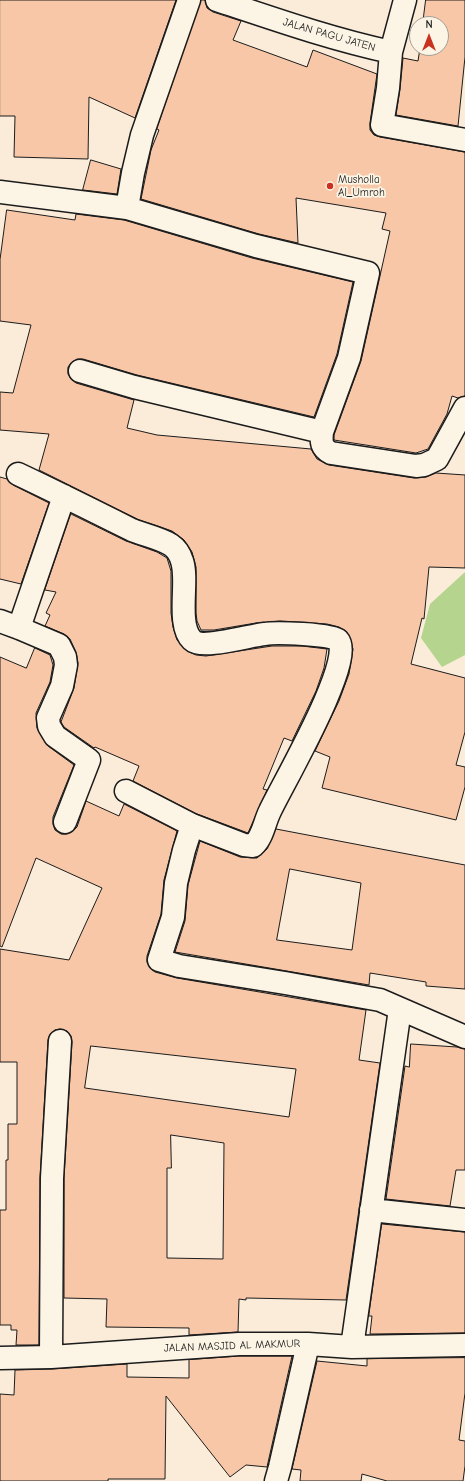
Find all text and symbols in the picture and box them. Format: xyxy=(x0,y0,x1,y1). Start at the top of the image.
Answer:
street label: JALAN PAGU JATEN xyxy=(281,15,377,55)
north arrow xyxy=(409,16,449,56)
text: N xyxy=(425,18,433,31)
place label: Musholla Al_Umroh xyxy=(338,173,385,199)
marker: Musholla Al_Umroh xyxy=(325,181,335,191)
street label: JALAN MASJID AL MAKMUR xyxy=(164,1337,300,1355)

